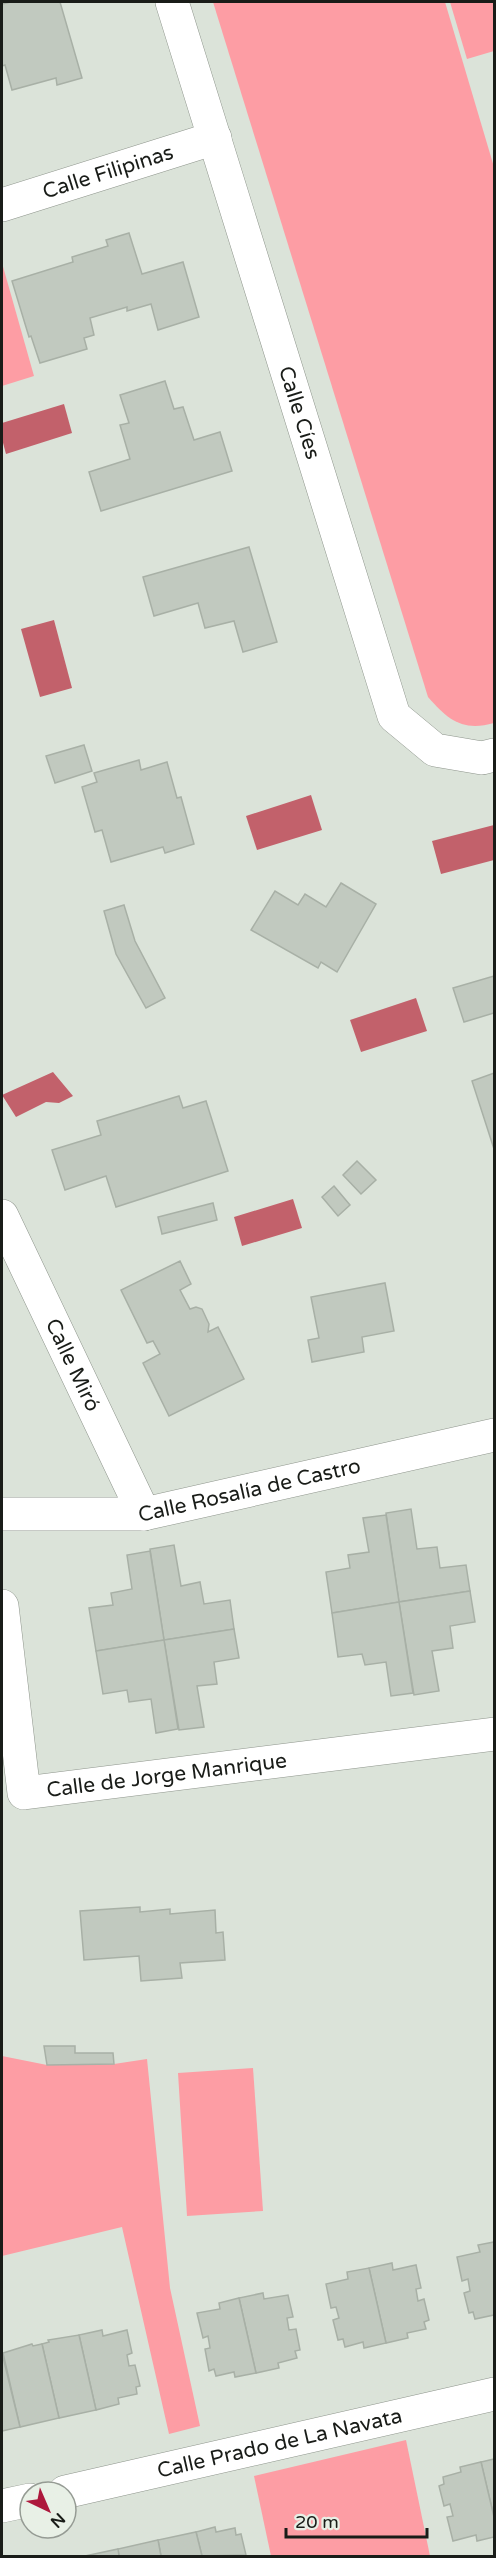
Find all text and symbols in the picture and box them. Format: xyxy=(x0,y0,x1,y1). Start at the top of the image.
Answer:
street label: Calle Filipinas xyxy=(39,139,176,204)
street label: Calle Cíes xyxy=(273,363,326,462)
street label: Calle Miró xyxy=(40,1314,106,1416)
street label: Calle Rosalía de Castro xyxy=(136,1453,363,1527)
street label: Calle de Jorge Manrique xyxy=(45,1748,288,1803)
street label: Calle Prado de La Navata xyxy=(155,2403,404,2483)
north arrow xyxy=(18,2480,78,2540)
scale bar xyxy=(286,2501,427,2539)
text: N xyxy=(46,2508,69,2532)
text: 20 m xyxy=(295,2511,339,2533)

